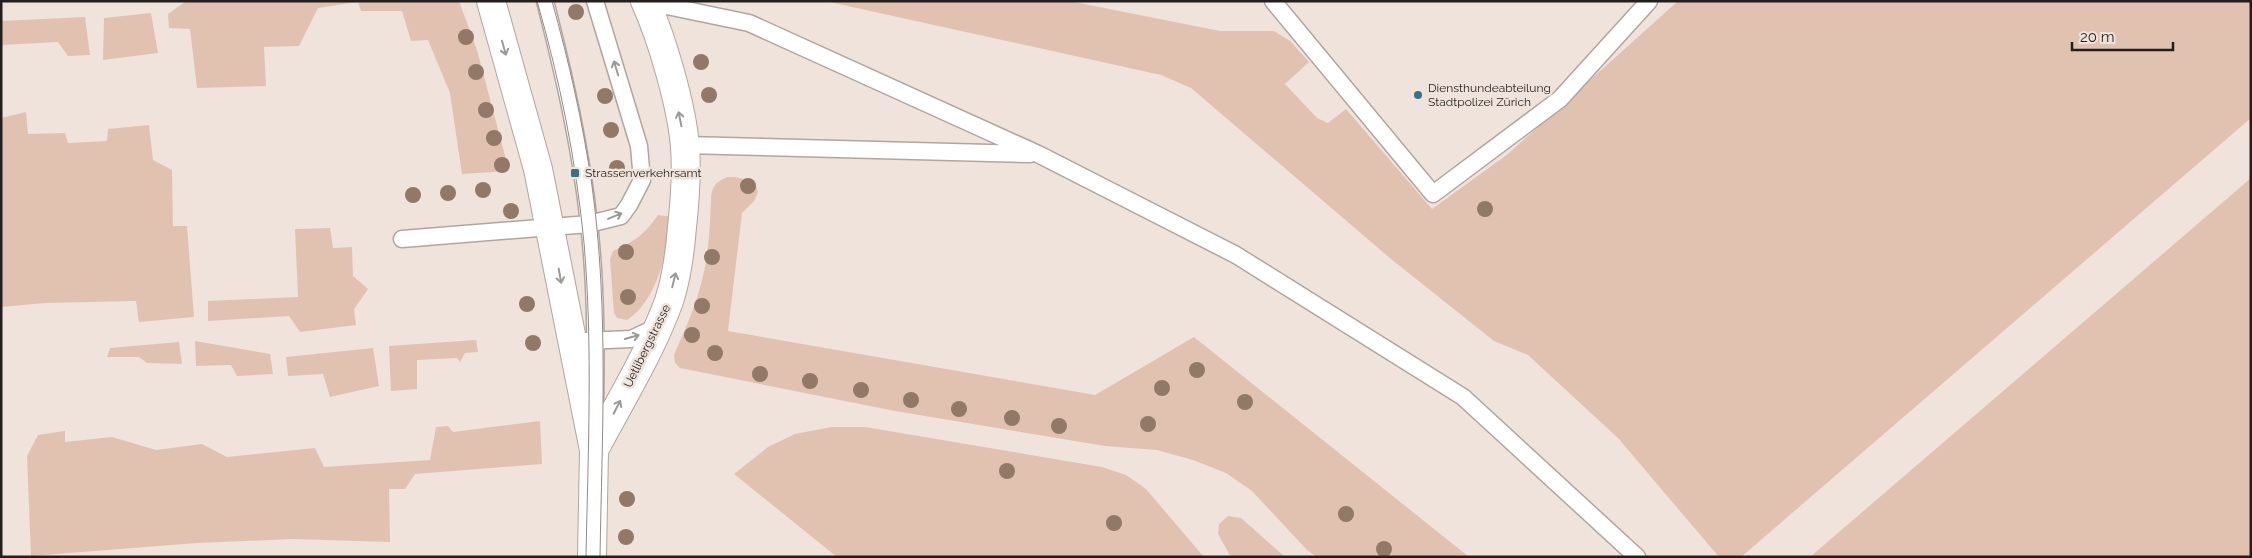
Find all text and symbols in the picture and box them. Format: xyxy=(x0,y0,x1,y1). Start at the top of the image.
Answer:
scale bar xyxy=(2072,20,2173,52)
text: 20 m xyxy=(2080,28,2115,46)
one-way arrow xyxy=(500,40,509,56)
one-way arrow xyxy=(610,60,620,76)
place label: Diensthundeabteilung Stadtpolizei Zürich xyxy=(1428,81,1551,109)
marker: Diensthundeabteilung Stadtpolizei Zürich xyxy=(1412,89,1424,101)
one-way arrow xyxy=(674,111,684,127)
place label: Strassenverkehrsamt xyxy=(585,166,701,180)
marker: Strassenverkehrsamt xyxy=(569,167,581,179)
one-way arrow xyxy=(608,211,623,220)
one-way arrow xyxy=(555,267,565,283)
one-way arrow xyxy=(670,272,679,288)
street label: Uetlibergstrasse xyxy=(621,302,673,390)
one-way arrow xyxy=(623,332,639,341)
one-way arrow xyxy=(613,400,622,415)

